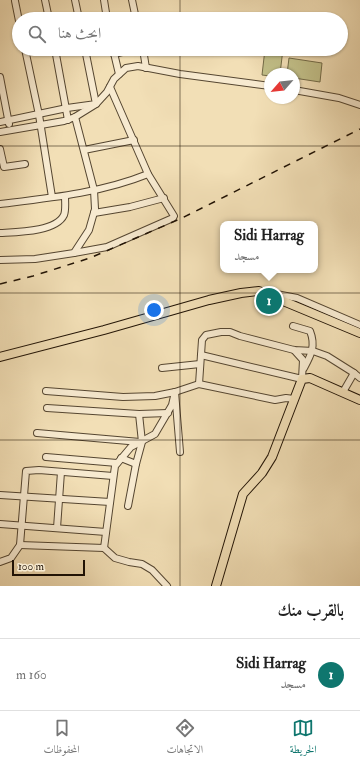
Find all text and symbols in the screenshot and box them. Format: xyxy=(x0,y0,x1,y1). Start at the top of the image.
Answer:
search box xyxy=(12,12,348,56)
icon: search xyxy=(26,23,48,45)
text: ابحث هنا xyxy=(58,24,101,43)
north arrow xyxy=(264,68,300,104)
popup xyxy=(220,221,318,273)
text: Sidi Harrag xyxy=(234,226,304,245)
text: مسجد xyxy=(234,248,260,264)
pin: 1 xyxy=(256,286,282,316)
your location xyxy=(144,300,164,320)
scale bar xyxy=(12,558,85,577)
text: 100 m xyxy=(18,560,44,573)
text: بالقرب منك xyxy=(278,600,344,621)
text: Sidi Harrag xyxy=(236,654,306,673)
text: 160 m xyxy=(16,667,47,683)
text: 1 xyxy=(329,667,333,683)
text: مسجد xyxy=(280,676,306,692)
tab: المحفوظات xyxy=(43,717,80,760)
tab: الاتجاهات xyxy=(166,717,203,760)
tab: الخريطة xyxy=(290,717,317,760)

